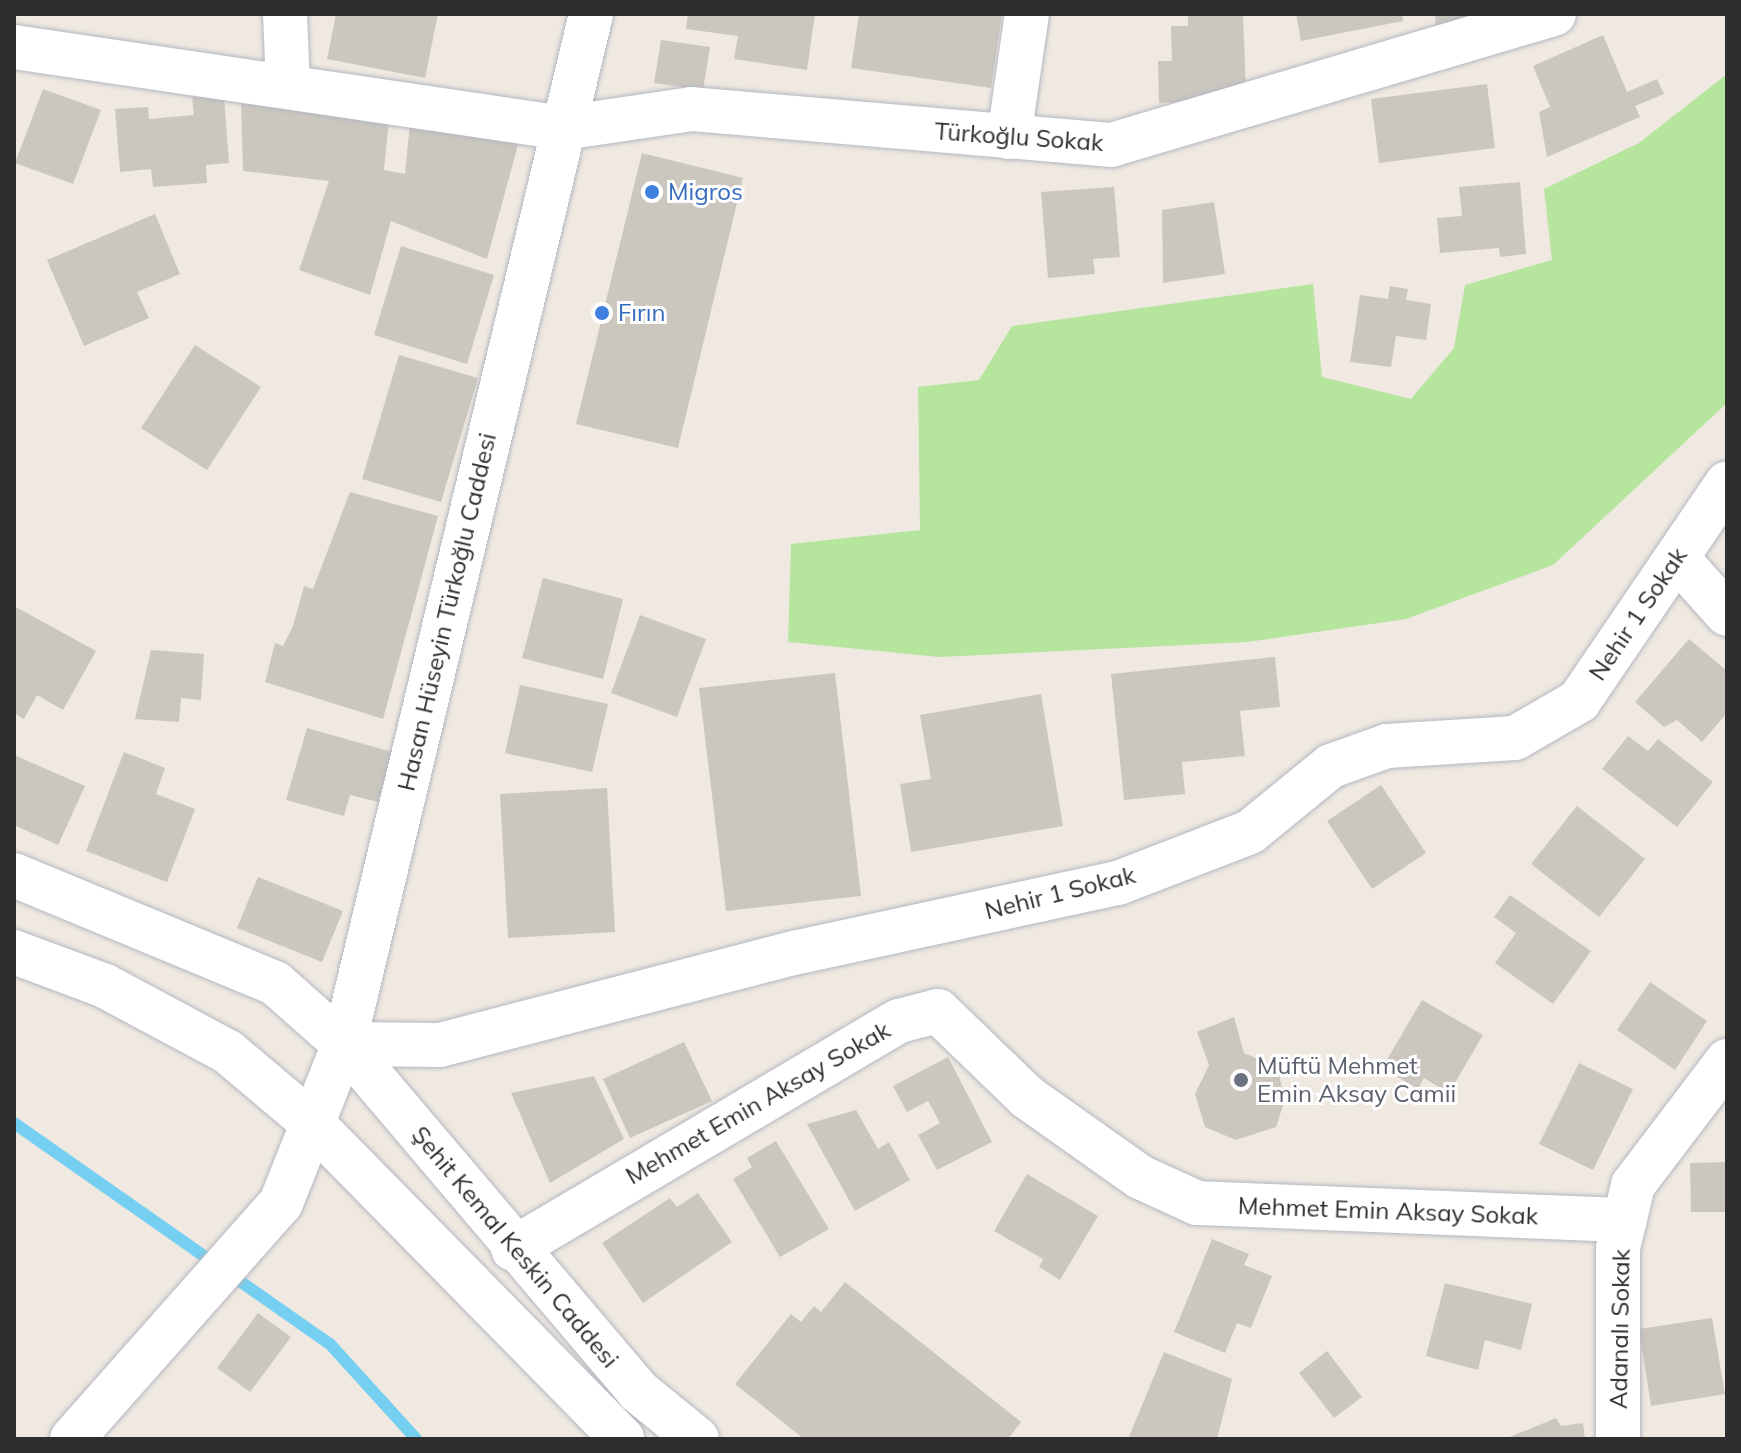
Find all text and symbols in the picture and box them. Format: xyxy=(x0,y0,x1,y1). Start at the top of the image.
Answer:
street label: Türkoğlu Sokak xyxy=(934,117,1104,157)
place label: Migros xyxy=(668,178,743,206)
marker: Migros xyxy=(643,183,661,201)
place label: Fırın xyxy=(618,299,665,327)
marker: Fırın xyxy=(593,304,611,322)
street label: Hasan Hüseyin Türkoğlu Caddesi xyxy=(392,430,502,794)
street label: Nehir 1 Sokak xyxy=(1583,542,1693,686)
street label: Nehir 1 Sokak xyxy=(982,860,1138,926)
street label: Mehmet Emin Aksay Sokak xyxy=(621,1015,895,1191)
place label: Müftü Mehmet Emin Aksay Camii xyxy=(1257,1052,1456,1108)
marker: Müftü Mehmet Emin Aksay Camii xyxy=(1232,1071,1250,1089)
street label: Şehit Kemal Keskin Caddesi xyxy=(406,1121,624,1373)
street label: Mehmet Emin Aksay Sokak xyxy=(1237,1191,1539,1231)
street label: Adanalı Sokak xyxy=(1604,1249,1636,1409)

